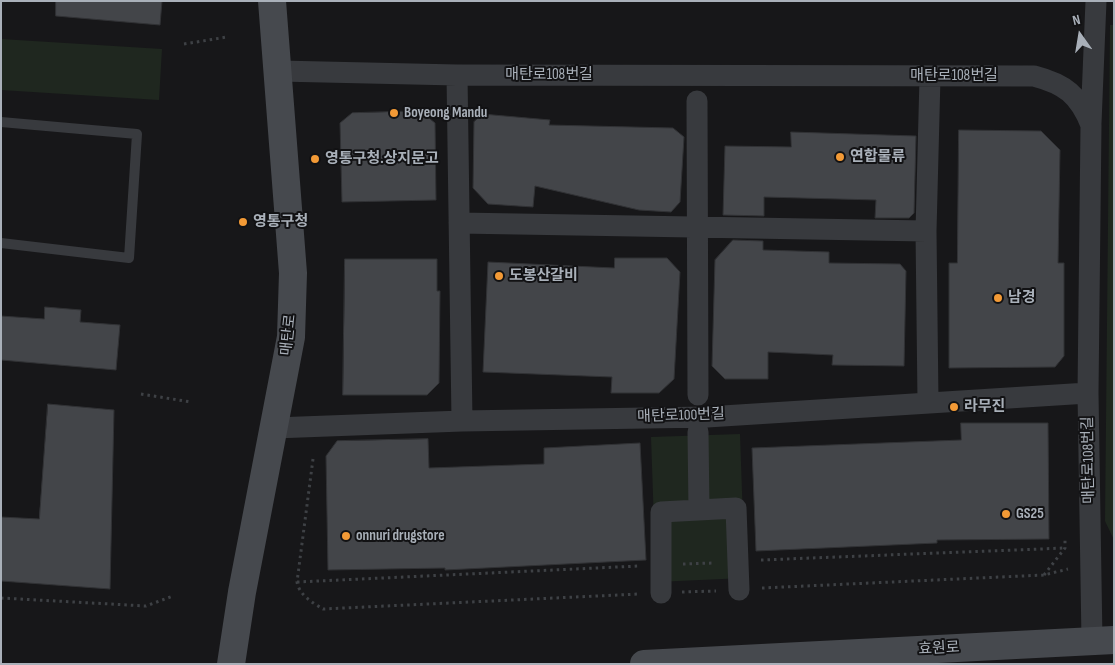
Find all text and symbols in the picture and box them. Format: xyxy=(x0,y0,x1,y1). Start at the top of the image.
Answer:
north arrow xyxy=(1055,10,1105,60)
text: N xyxy=(1071,11,1082,29)
street label: 매탄로108번길 xyxy=(505,66,593,84)
street label: 매탄로108번길 xyxy=(910,67,998,85)
place label: Boyeong Mandu xyxy=(404,104,487,122)
marker: Boyeong Mandu xyxy=(388,107,400,119)
place label: 연합물류 xyxy=(850,148,905,166)
place label: 영통구청.상지문고 xyxy=(325,150,439,168)
marker: 연합물류 xyxy=(834,151,846,163)
marker: 영통구청.상지문고 xyxy=(309,153,321,165)
place label: 영통구청 xyxy=(253,213,308,231)
marker: 영통구청 xyxy=(237,216,249,228)
place label: 도봉산갈비 xyxy=(509,267,578,285)
marker: 도봉산갈비 xyxy=(493,270,505,282)
place label: 남경 xyxy=(1008,289,1036,307)
marker: 남경 xyxy=(992,292,1004,304)
street label: 매탄로 xyxy=(278,313,300,357)
place label: 라무진 xyxy=(964,398,1005,416)
marker: 라무진 xyxy=(948,401,960,413)
street label: 매탄로100번길 xyxy=(637,405,725,427)
street label: 매탄로108번길 xyxy=(1079,416,1099,504)
place label: GS25 xyxy=(1016,505,1044,523)
marker: GS25 xyxy=(1000,508,1012,520)
place label: onnuri drugstore xyxy=(356,527,445,545)
marker: onnuri drugstore xyxy=(340,530,352,542)
street label: 효원로 xyxy=(918,639,960,659)

